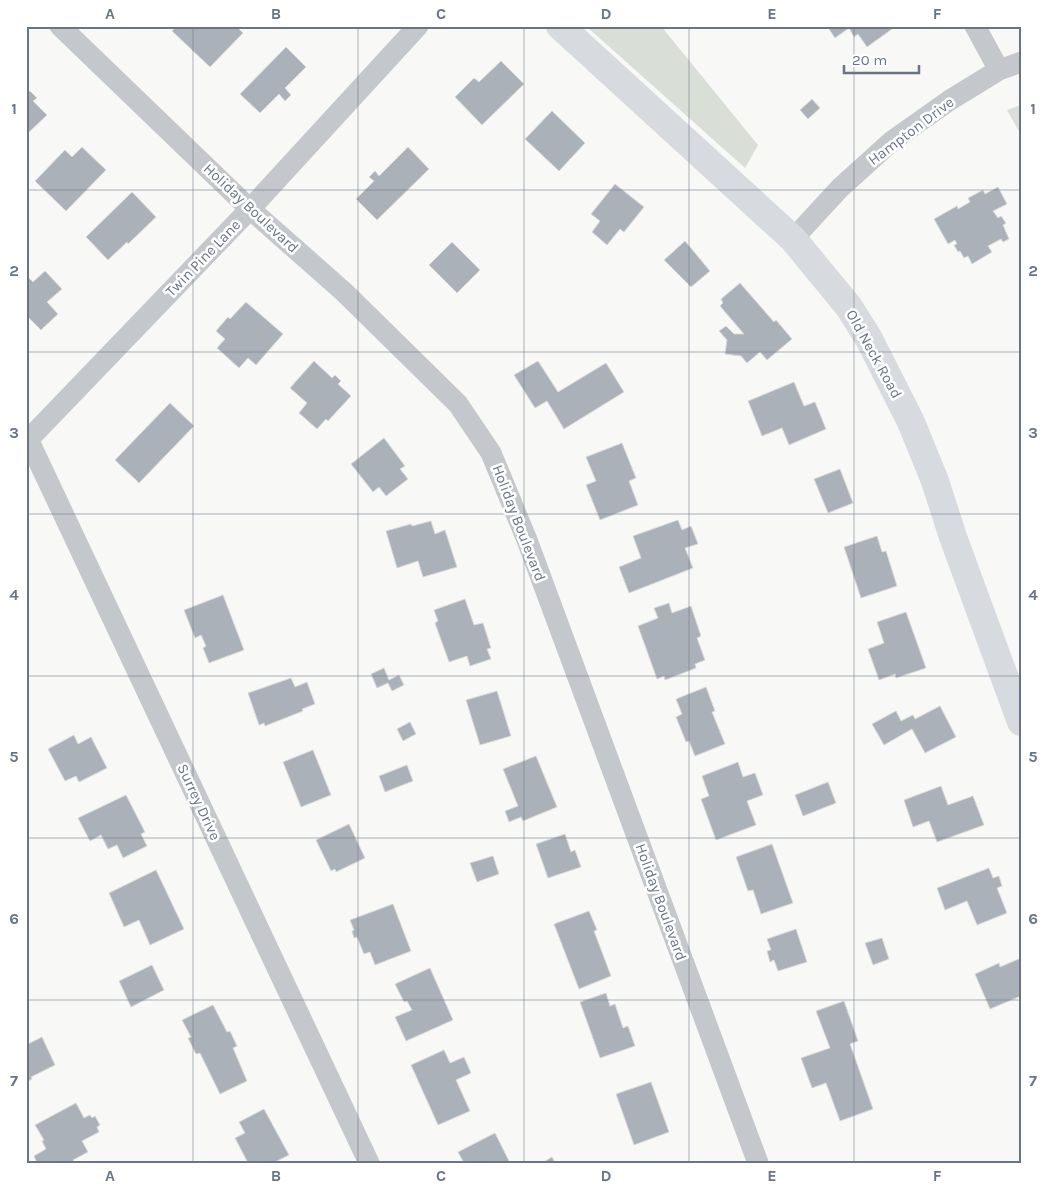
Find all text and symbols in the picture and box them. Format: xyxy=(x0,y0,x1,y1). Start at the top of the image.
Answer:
text: A xyxy=(105,4,115,23)
text: B xyxy=(271,4,281,23)
text: C xyxy=(436,4,446,23)
text: D xyxy=(601,4,612,23)
text: E xyxy=(767,4,777,23)
text: F xyxy=(933,4,942,23)
scale bar xyxy=(844,42,920,74)
text: 20 m xyxy=(852,51,887,69)
street label: Hampton Drive xyxy=(865,93,957,169)
text: 1 xyxy=(11,99,17,118)
text: 1 xyxy=(1030,99,1036,118)
street label: Holiday Boulevard xyxy=(200,159,302,257)
street label: Twin Pine Lane xyxy=(162,216,244,300)
text: 2 xyxy=(9,261,19,280)
text: 2 xyxy=(1028,261,1038,280)
street label: Old Neck Road xyxy=(842,307,906,401)
text: 3 xyxy=(9,423,19,442)
text: 3 xyxy=(1028,423,1038,442)
street label: Holiday Boulevard xyxy=(489,462,549,584)
text: 4 xyxy=(9,585,19,604)
text: 4 xyxy=(1028,585,1038,604)
text: 5 xyxy=(9,747,19,766)
text: 5 xyxy=(1028,747,1038,766)
street label: Surrey Drive xyxy=(173,761,225,843)
street label: Holiday Boulevard xyxy=(631,841,691,963)
text: 6 xyxy=(9,909,19,928)
text: 6 xyxy=(1028,909,1038,928)
text: 7 xyxy=(10,1071,18,1090)
text: 7 xyxy=(1029,1071,1037,1090)
text: A xyxy=(105,1166,115,1185)
text: B xyxy=(271,1166,281,1185)
text: C xyxy=(436,1166,446,1185)
text: D xyxy=(601,1166,612,1185)
text: E xyxy=(767,1166,777,1185)
text: F xyxy=(933,1166,942,1185)

